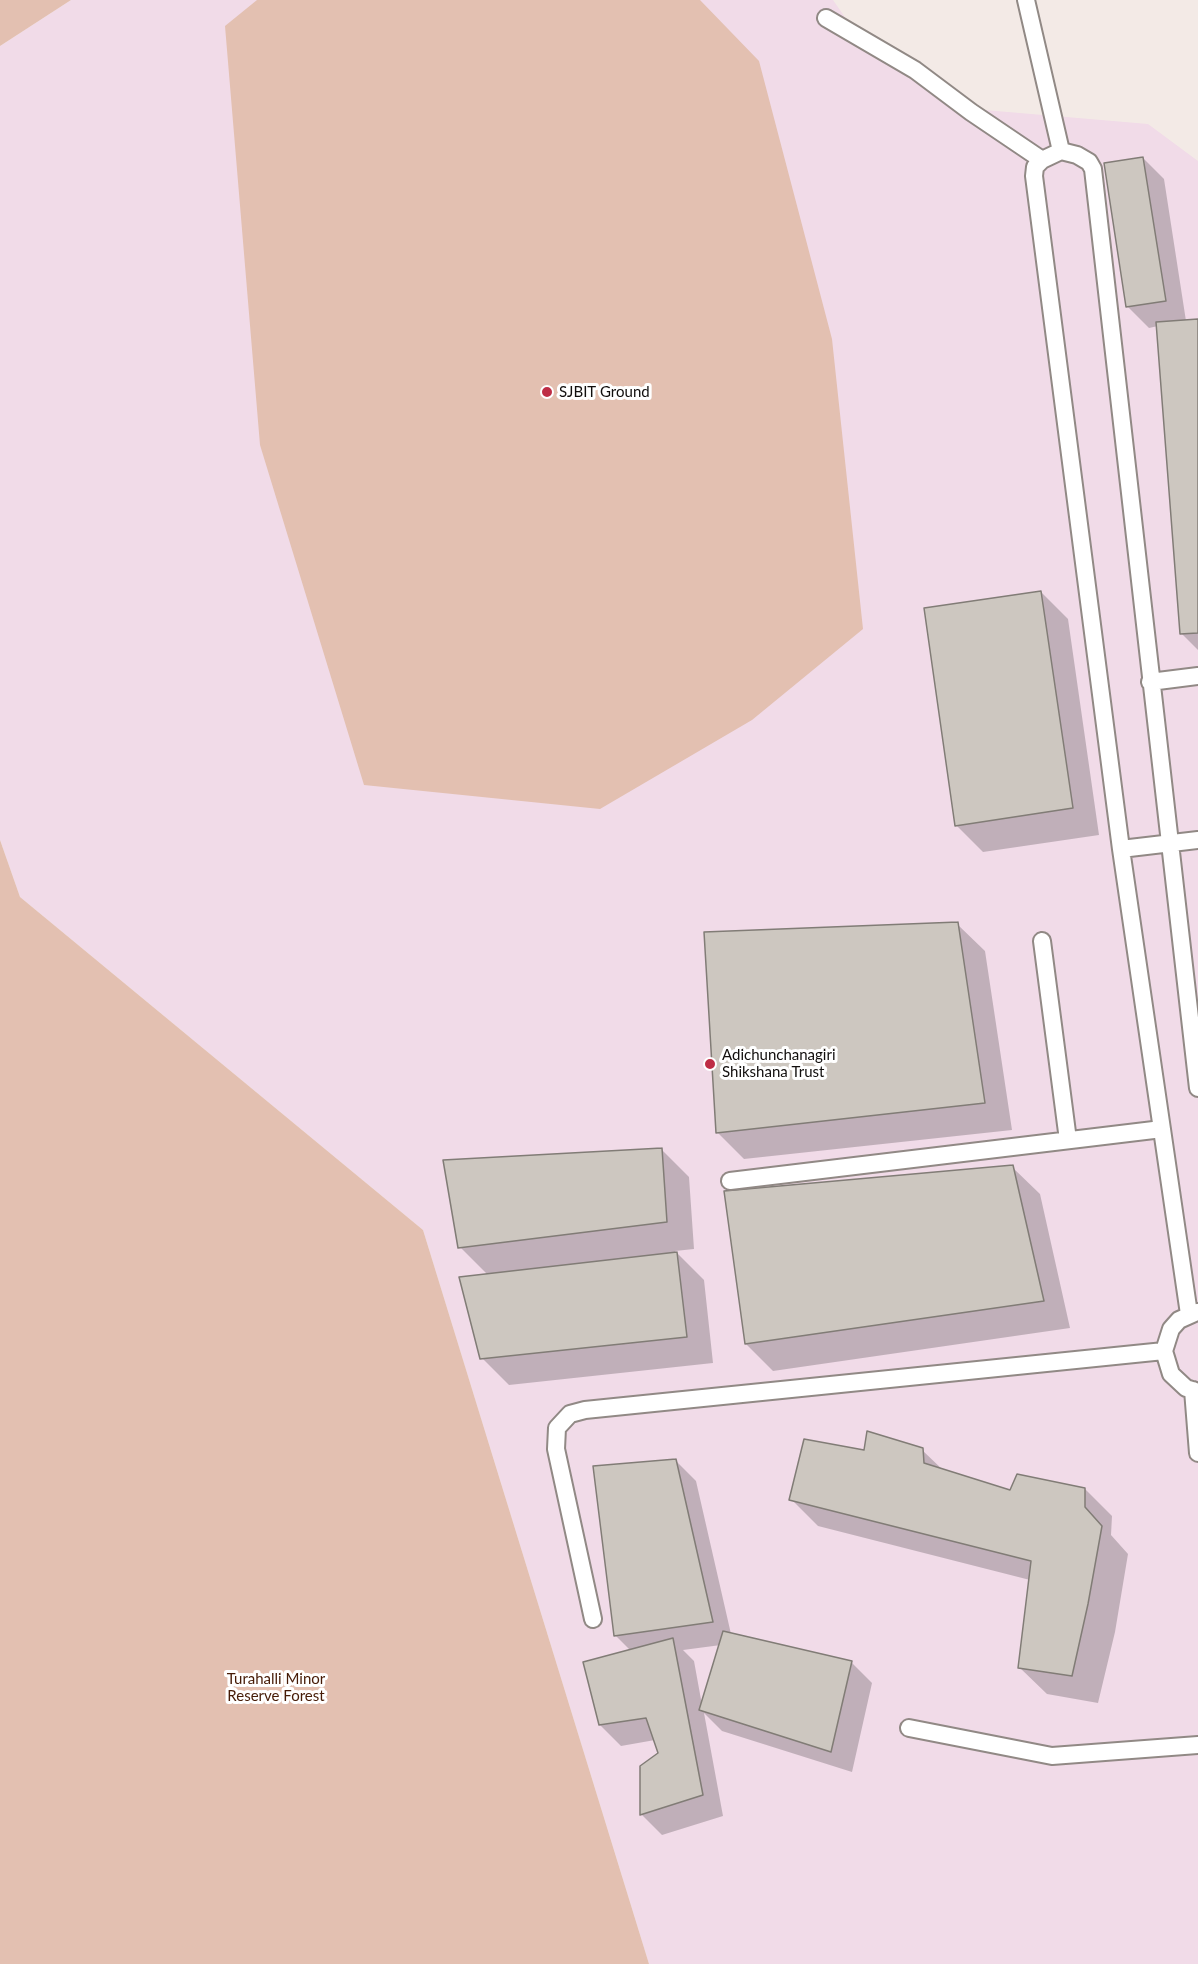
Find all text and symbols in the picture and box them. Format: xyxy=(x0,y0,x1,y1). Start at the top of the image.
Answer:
place label: SJBIT Ground xyxy=(559,383,650,401)
marker: SJBIT Ground xyxy=(540,385,554,399)
place label: Adichunchanagiri Shikshana Trust xyxy=(722,1046,836,1081)
marker: Adichunchanagiri Shikshana Trust xyxy=(703,1057,717,1071)
park label: Turahalli Minor Reserve Forest xyxy=(227,1670,325,1705)

